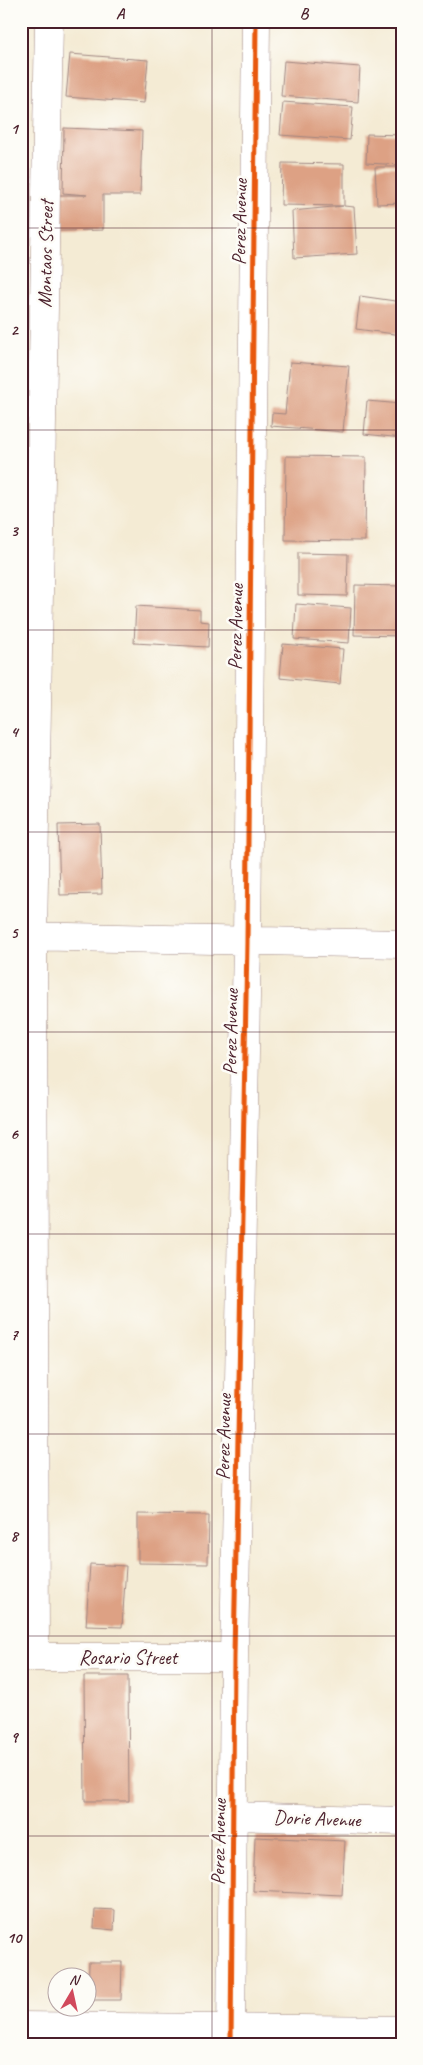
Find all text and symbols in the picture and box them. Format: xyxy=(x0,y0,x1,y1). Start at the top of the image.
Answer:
text: A xyxy=(116,4,126,24)
text: B xyxy=(300,4,310,24)
text: 1 xyxy=(10,119,19,139)
street label: Perez Avenue xyxy=(226,177,253,265)
street label: Montaos Street xyxy=(32,197,59,308)
text: 2 xyxy=(10,320,19,340)
text: 3 xyxy=(10,521,19,541)
street label: Perez Avenue xyxy=(222,582,249,670)
text: 4 xyxy=(10,722,19,742)
text: 5 xyxy=(11,923,20,943)
street label: Perez Avenue xyxy=(217,987,244,1075)
text: 6 xyxy=(10,1124,19,1144)
text: 7 xyxy=(10,1325,19,1345)
street label: Perez Avenue xyxy=(210,1392,237,1480)
text: 8 xyxy=(10,1526,19,1546)
street label: Rosario Street xyxy=(79,1645,180,1670)
text: 9 xyxy=(10,1727,19,1747)
street label: Perez Avenue xyxy=(205,1797,232,1885)
street label: Dorie Avenue xyxy=(273,1804,362,1833)
text: 10 xyxy=(7,1928,23,1948)
north arrow xyxy=(48,1968,98,2018)
text: N xyxy=(68,1971,82,1989)

